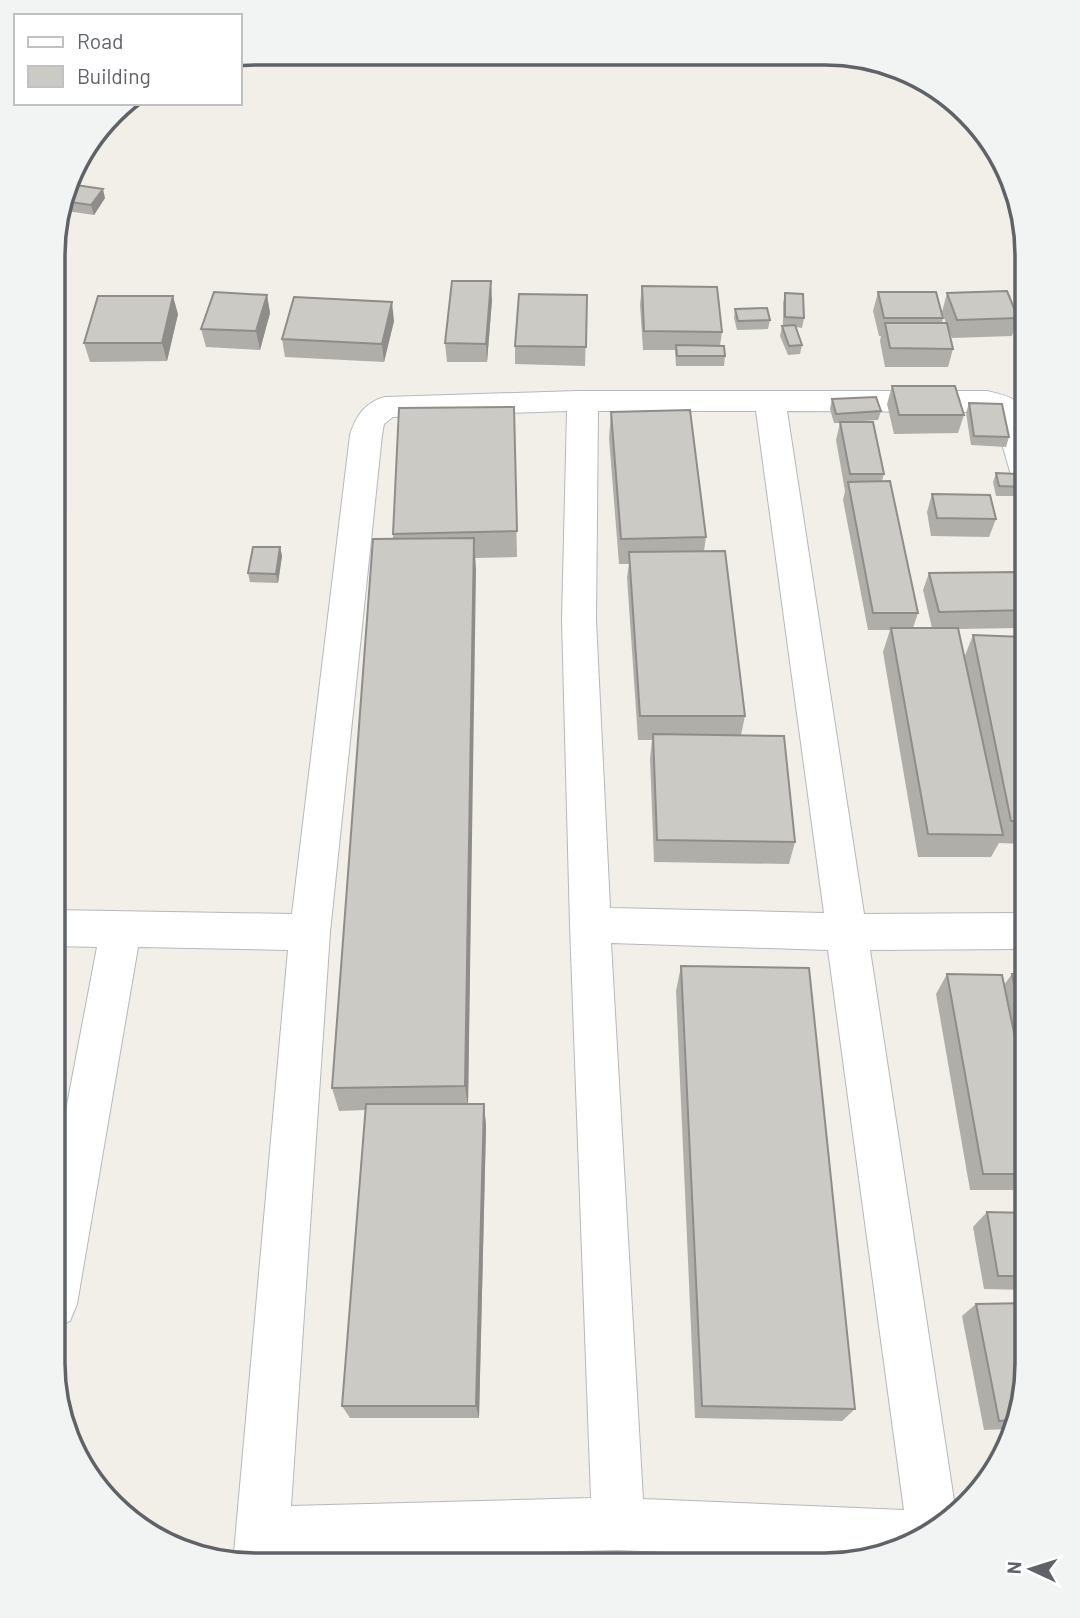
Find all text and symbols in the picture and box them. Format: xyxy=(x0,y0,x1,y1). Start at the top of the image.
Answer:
legend xyxy=(14,14,242,105)
text: Road xyxy=(77,28,123,53)
text: Building xyxy=(77,63,151,88)
north arrow xyxy=(996,1534,1066,1604)
text: N xyxy=(1002,1561,1025,1575)

